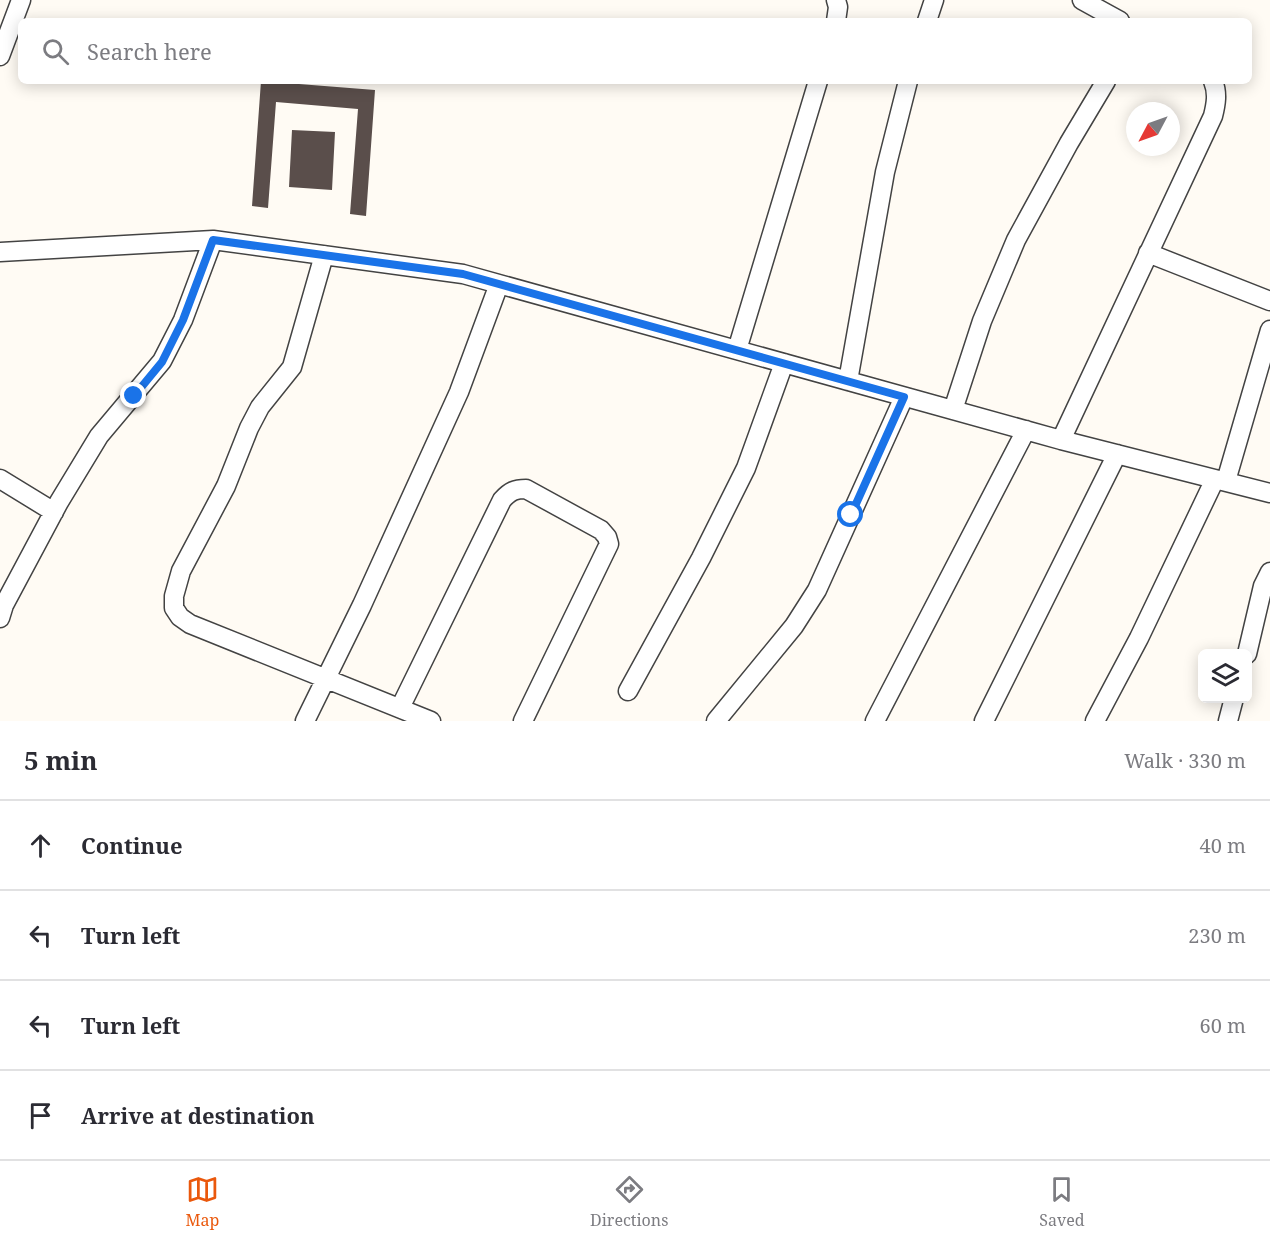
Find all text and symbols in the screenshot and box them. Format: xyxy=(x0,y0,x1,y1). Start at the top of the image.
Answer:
search box xyxy=(18,18,1252,84)
icon: search xyxy=(39,35,72,68)
text: Search here xyxy=(87,36,212,66)
north arrow xyxy=(1126,102,1180,156)
route end xyxy=(120,382,146,408)
route start xyxy=(837,501,863,527)
map controls xyxy=(1198,649,1252,703)
button: layers xyxy=(1198,649,1252,703)
text: 5 min xyxy=(24,742,98,778)
text: Walk · 330 m xyxy=(1124,747,1246,774)
icon: ahead xyxy=(24,829,57,862)
text: Continue xyxy=(81,830,183,860)
text: 40 m xyxy=(1200,832,1246,859)
icon: left xyxy=(24,919,57,952)
text: Turn left xyxy=(81,920,180,950)
text: 230 m xyxy=(1188,922,1246,949)
icon: left xyxy=(24,1009,57,1042)
text: Turn left xyxy=(81,1010,180,1040)
text: 60 m xyxy=(1200,1012,1246,1039)
icon: arrive xyxy=(24,1099,57,1132)
text: Arrive at destination xyxy=(81,1100,315,1130)
tab: Map xyxy=(185,1173,219,1231)
tab: Directions xyxy=(590,1173,668,1231)
tab: Saved xyxy=(1039,1173,1085,1231)

